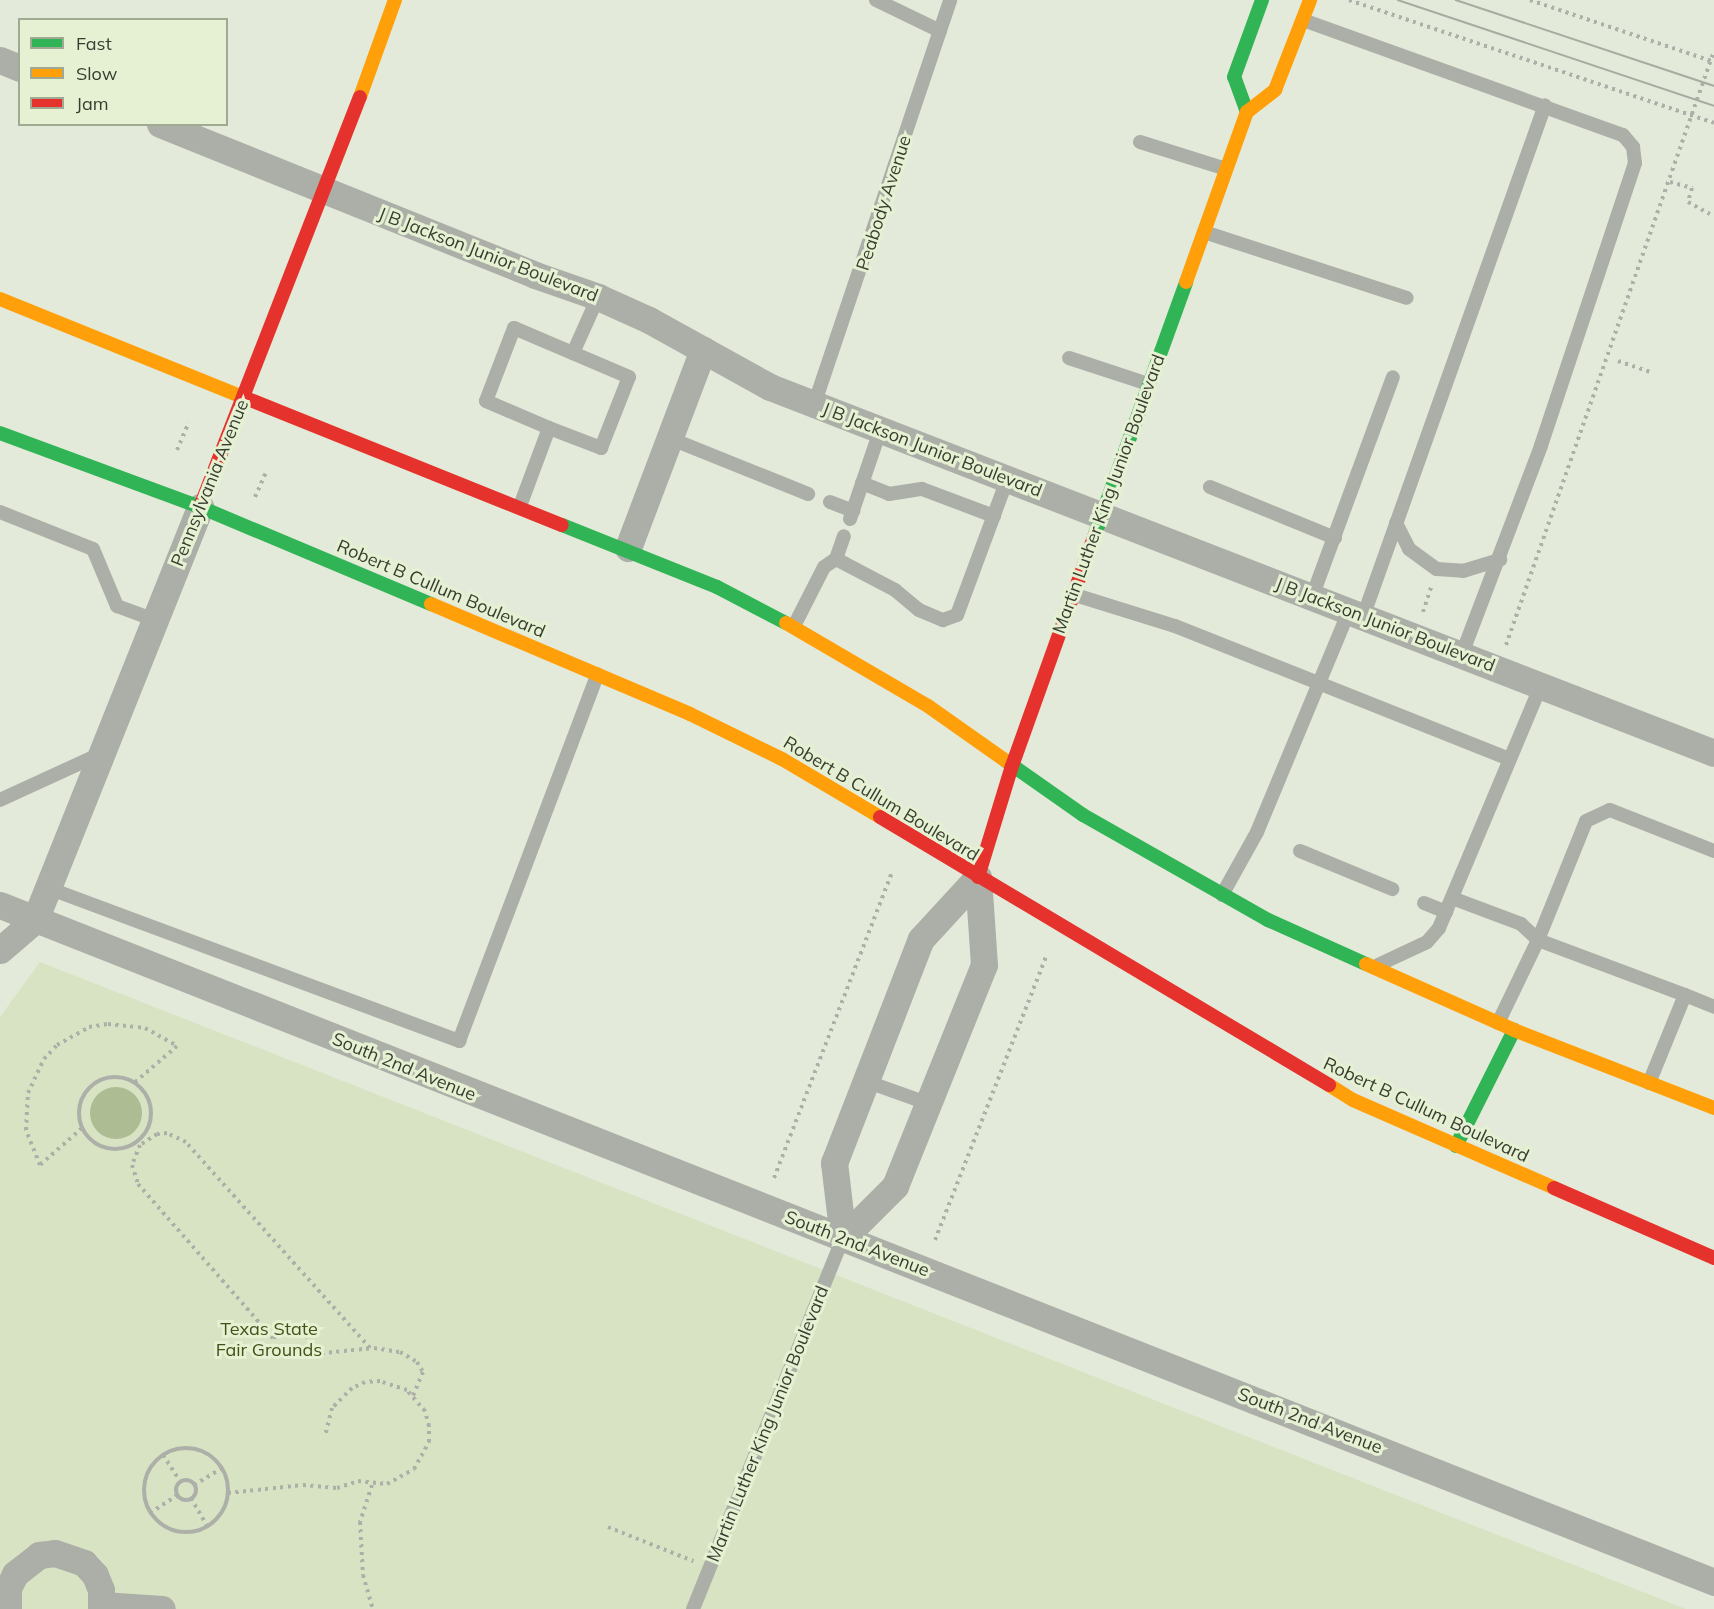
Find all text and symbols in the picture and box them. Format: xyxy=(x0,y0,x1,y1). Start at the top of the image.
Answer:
legend xyxy=(18,18,228,126)
text: Fast xyxy=(76,32,112,55)
text: Slow xyxy=(76,62,117,85)
text: Jam xyxy=(76,92,109,115)
street label: Peabody Avenue xyxy=(852,133,916,273)
street label: J B Jackson Junior Boulevard xyxy=(375,203,601,307)
street label: Martin Luther King Junior Boulevard xyxy=(1048,351,1170,637)
street label: Pennsylvania Avenue xyxy=(167,396,253,570)
street label: J B Jackson Junior Boulevard xyxy=(819,398,1045,502)
street label: Robert B Cullum Boulevard xyxy=(334,535,548,643)
street label: J B Jackson Junior Boulevard xyxy=(1272,573,1498,677)
street label: Robert B Cullum Boulevard xyxy=(779,732,983,866)
street label: South 2nd Avenue xyxy=(329,1028,479,1106)
street label: Robert B Cullum Boulevard xyxy=(1320,1053,1532,1167)
street label: South 2nd Avenue xyxy=(782,1207,932,1281)
street label: Martin Luther King Junior Boulevard xyxy=(703,1283,833,1565)
park label: Texas State Fair Grounds xyxy=(216,1319,322,1362)
street label: South 2nd Avenue xyxy=(1235,1384,1385,1458)

